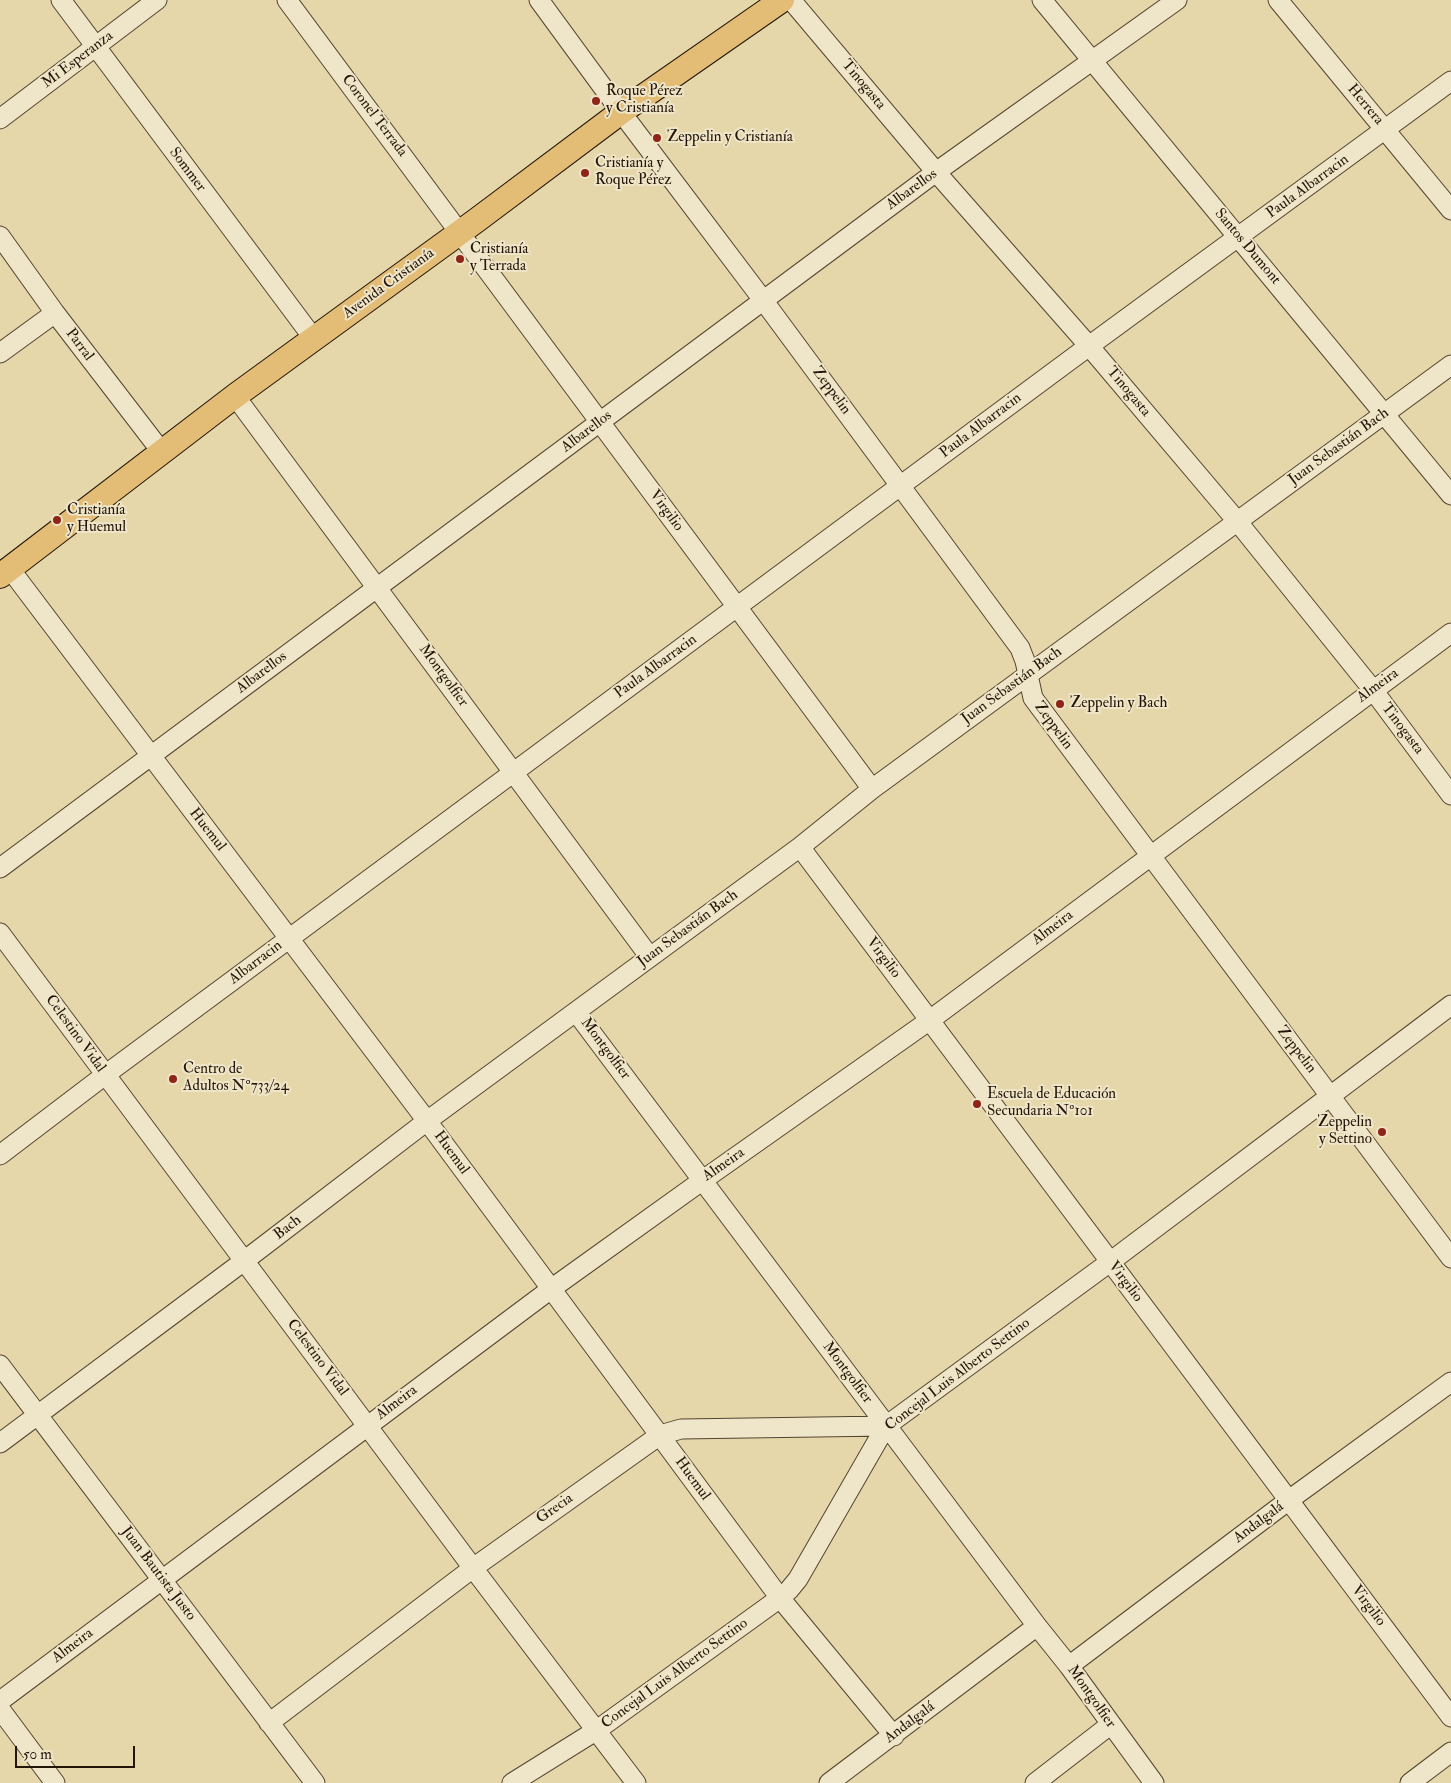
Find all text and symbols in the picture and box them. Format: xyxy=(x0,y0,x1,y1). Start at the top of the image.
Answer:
street label: Mi Esperanza xyxy=(39,27,117,93)
street label: Tinogasta xyxy=(837,56,889,114)
street label: Coronel Terrada xyxy=(337,71,411,161)
street label: Herrera xyxy=(1343,81,1387,129)
place label: Roque Pérez y Cristianía xyxy=(606,83,683,118)
marker: Roque Pérez y Cristianía xyxy=(590,95,602,107)
place label: Zeppelin y Cristianía xyxy=(667,129,793,147)
marker: Zeppelin y Cristianía xyxy=(651,132,663,144)
street label: Sommer xyxy=(165,144,209,196)
street label: Paula Albarracin xyxy=(1263,151,1353,223)
place label: Cristianía y Roque Pérez xyxy=(595,155,672,190)
street label: Albarellos xyxy=(883,165,941,215)
marker: Cristianía y Roque Pérez xyxy=(579,167,591,179)
street label: Santos Dumont xyxy=(1210,205,1284,289)
place label: Cristianía y Terrada xyxy=(470,241,528,276)
street label: Avenida Cristianía xyxy=(340,245,438,323)
marker: Cristianía y Terrada xyxy=(454,253,466,265)
street label: Parral xyxy=(61,325,97,365)
street label: Tinogasta xyxy=(1102,363,1154,421)
street label: Zeppelin xyxy=(808,364,854,418)
street label: Paula Albarracin xyxy=(937,389,1025,463)
street label: Juan Sebastián Bach xyxy=(1285,405,1393,489)
street label: Albarellos xyxy=(558,407,616,457)
street label: Virgilio xyxy=(645,487,687,535)
place label: Cristianía y Huemul xyxy=(67,502,126,537)
marker: Cristianía y Huemul xyxy=(51,514,63,526)
street label: Paula Albarracin xyxy=(611,631,701,703)
street label: Montgolfier xyxy=(414,641,472,711)
street label: Juan Sebastián Bach xyxy=(958,644,1066,728)
street label: Albarellos xyxy=(233,648,291,698)
street label: Almeira xyxy=(1354,665,1402,707)
place label: Zeppelin y Bach xyxy=(1070,695,1167,713)
marker: Zeppelin y Bach xyxy=(1054,698,1066,710)
street label: Zeppelin xyxy=(1030,699,1076,753)
street label: Tinogasta xyxy=(1377,700,1427,758)
street label: Huemul xyxy=(185,805,229,855)
street label: Juan Sebastián Bach xyxy=(634,887,742,971)
street label: Almeira xyxy=(1029,907,1077,949)
street label: Virgilio xyxy=(862,934,904,982)
street label: Albarracin xyxy=(226,937,286,989)
street label: Celestino Vidal xyxy=(41,992,109,1076)
street label: Montgolfier xyxy=(576,1015,634,1083)
street label: Zeppelin xyxy=(1272,1023,1320,1077)
place label: Centro de Adultos Nº733/24 xyxy=(183,1061,289,1096)
marker: Centro de Adultos Nº733/24 xyxy=(167,1073,179,1085)
place label: Escuela de Educación Secundaria Nº101 xyxy=(987,1086,1116,1121)
marker: Escuela de Educación Secundaria Nº101 xyxy=(971,1098,983,1110)
place label: Zeppelin y Settino xyxy=(1317,1114,1372,1149)
marker: Zeppelin y Settino xyxy=(1376,1126,1388,1138)
street label: Huemul xyxy=(429,1128,473,1178)
street label: Almeira xyxy=(700,1144,748,1186)
street label: Bach xyxy=(271,1212,305,1244)
street label: Virgilio xyxy=(1104,1258,1146,1306)
street label: Concejal Luis Alberto Settino xyxy=(882,1315,1034,1435)
street label: Celestino Vidal xyxy=(282,1316,352,1400)
street label: Montgolfier xyxy=(818,1339,876,1407)
street label: Almeira xyxy=(373,1382,421,1424)
street label: Huemul xyxy=(670,1454,714,1504)
street label: Grecia xyxy=(533,1490,577,1528)
street label: Andalgalá xyxy=(1230,1498,1288,1548)
street label: Juan Bautista Justo xyxy=(117,1523,199,1625)
street label: Virgilio xyxy=(1347,1582,1389,1630)
street label: Concejal Luis Alberto Settino xyxy=(598,1615,752,1733)
street label: Almeira xyxy=(49,1625,97,1667)
street label: Montgolfier xyxy=(1063,1662,1119,1732)
street label: Andalgalá xyxy=(881,1698,939,1748)
scale bar xyxy=(18,1736,138,1768)
text: 50 m xyxy=(23,1745,52,1764)

